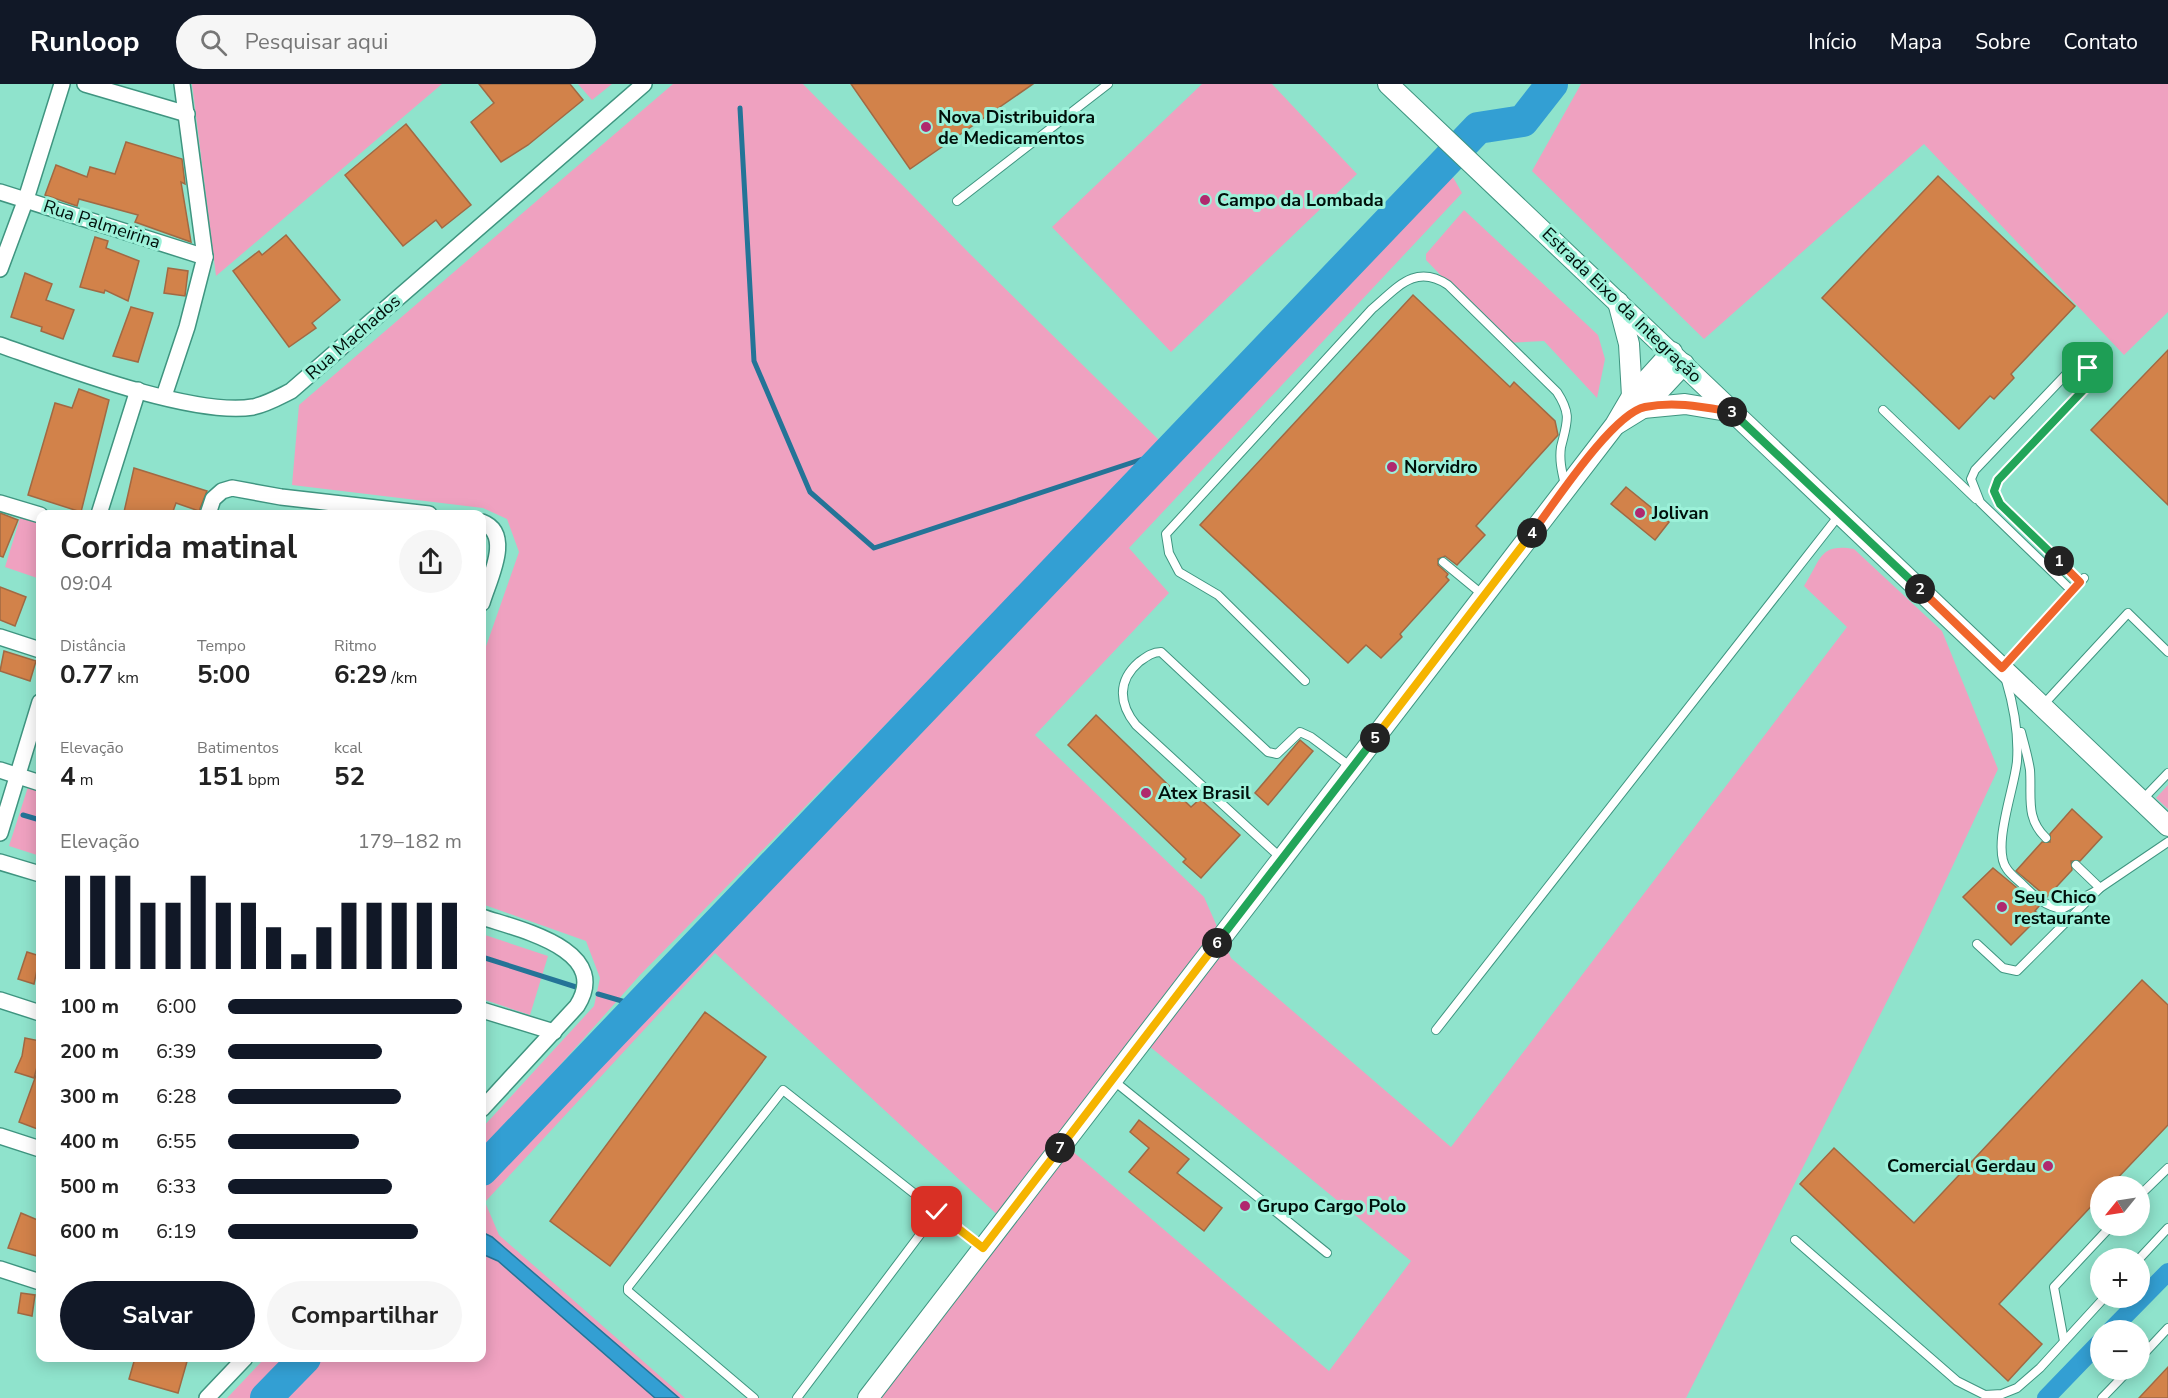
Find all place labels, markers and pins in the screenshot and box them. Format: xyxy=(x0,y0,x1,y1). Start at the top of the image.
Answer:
place label: Nova Distribuidora de Medicamentos xyxy=(938,105,1095,150)
marker: Nova Distribuidora de Medicamentos xyxy=(919,120,933,134)
place label: Campo da Lombada xyxy=(1217,188,1384,212)
marker: Campo da Lombada xyxy=(1198,193,1212,207)
pin xyxy=(2062,342,2113,393)
pin: 3 xyxy=(1717,397,1747,427)
place label: Norvidro xyxy=(1404,455,1478,479)
marker: Norvidro xyxy=(1385,460,1399,474)
place label: Jolivan xyxy=(1651,501,1709,525)
marker: Jolivan xyxy=(1633,506,1647,520)
pin: 4 xyxy=(1517,518,1547,548)
pin: 1 xyxy=(2044,546,2074,576)
pin: 2 xyxy=(1905,574,1935,604)
pin: 5 xyxy=(1360,723,1390,753)
place label: Atex Brasil xyxy=(1158,781,1251,805)
marker: Atex Brasil xyxy=(1139,786,1153,800)
place label: Seu Chico restaurante xyxy=(2014,885,2111,930)
marker: Seu Chico restaurante xyxy=(1995,900,2009,914)
pin: 6 xyxy=(1202,928,1232,958)
pin: 7 xyxy=(1045,1133,1075,1163)
place label: Comercial Gerdau xyxy=(1887,1154,2036,1178)
marker: Comercial Gerdau xyxy=(2041,1159,2055,1173)
pin xyxy=(911,1186,962,1237)
place label: Grupo Cargo Polo xyxy=(1257,1194,1406,1218)
marker: Grupo Cargo Polo xyxy=(1238,1199,1252,1213)

